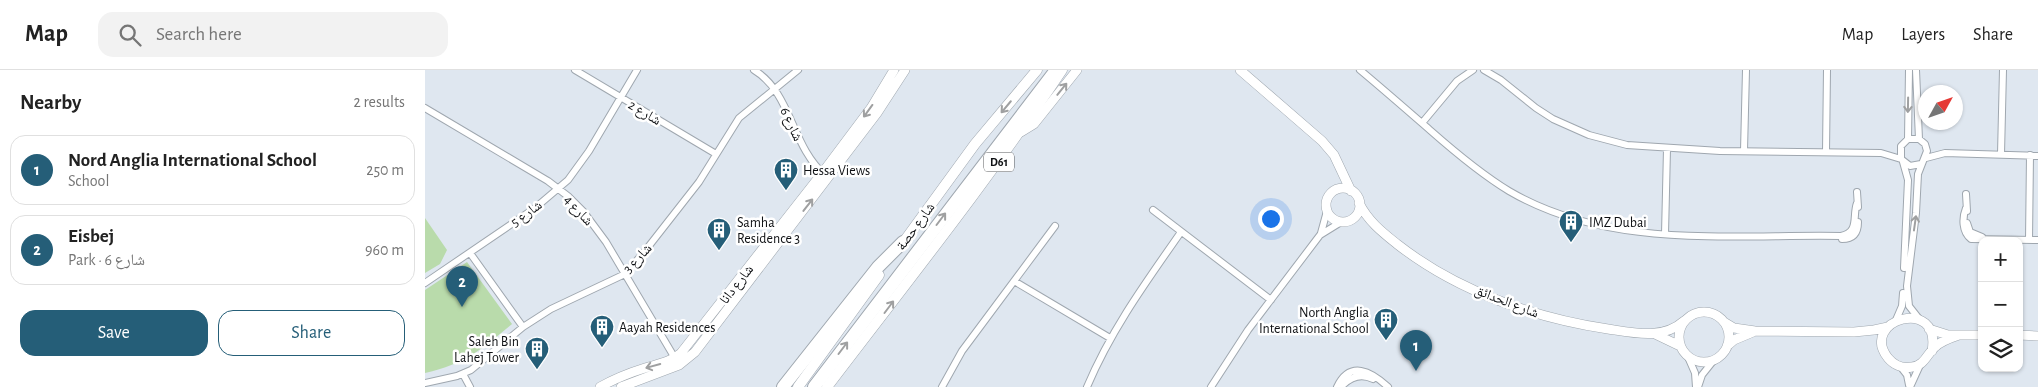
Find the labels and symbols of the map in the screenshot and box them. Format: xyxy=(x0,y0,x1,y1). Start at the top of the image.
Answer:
one-way arrow xyxy=(1056,83,1068,96)
north arrow xyxy=(1918,85,1963,130)
one-way arrow xyxy=(1904,96,1913,112)
street label: شارع 2 xyxy=(625,98,663,130)
one-way arrow xyxy=(1000,101,1012,114)
one-way arrow xyxy=(863,104,873,118)
street label: شارع 6 xyxy=(775,105,805,144)
road number: D61 xyxy=(984,152,1014,171)
building icon: Hessa Views xyxy=(773,157,799,191)
place label: Hessa Views xyxy=(803,164,870,178)
street label: شارع 4 xyxy=(560,193,596,230)
street label: شارع 5 xyxy=(508,198,546,231)
one-way arrow xyxy=(803,198,813,212)
street label: شارع حصة xyxy=(894,200,939,254)
your location xyxy=(1258,206,1284,232)
building icon: IMZ Dubai xyxy=(1558,209,1584,243)
one-way arrow xyxy=(936,213,947,226)
one-way arrow xyxy=(1910,215,1920,231)
place label: Samha Residence 3 xyxy=(737,216,800,246)
place label: IMZ Dubai xyxy=(1589,216,1647,230)
building icon: Samha Residence 3 xyxy=(706,217,732,251)
street label: شارع 3 xyxy=(621,241,656,278)
street label: شارع دانا xyxy=(717,262,758,308)
pin: 2 xyxy=(446,266,478,307)
street label: شارع الحدائق xyxy=(1472,283,1541,322)
one-way arrow xyxy=(883,301,894,314)
place label: North Anglia International School xyxy=(1259,306,1370,336)
building icon: North Anglia International School xyxy=(1373,307,1399,341)
building icon: Aayah Residences xyxy=(589,314,615,348)
place label: Aayah Residences xyxy=(619,321,715,335)
pin: 1 xyxy=(1400,330,1432,371)
place label: Saleh Bin Lahej Tower xyxy=(454,335,519,365)
building icon: Saleh Bin Lahej Tower xyxy=(524,336,550,370)
one-way arrow xyxy=(838,341,848,355)
one-way arrow xyxy=(645,362,661,371)

